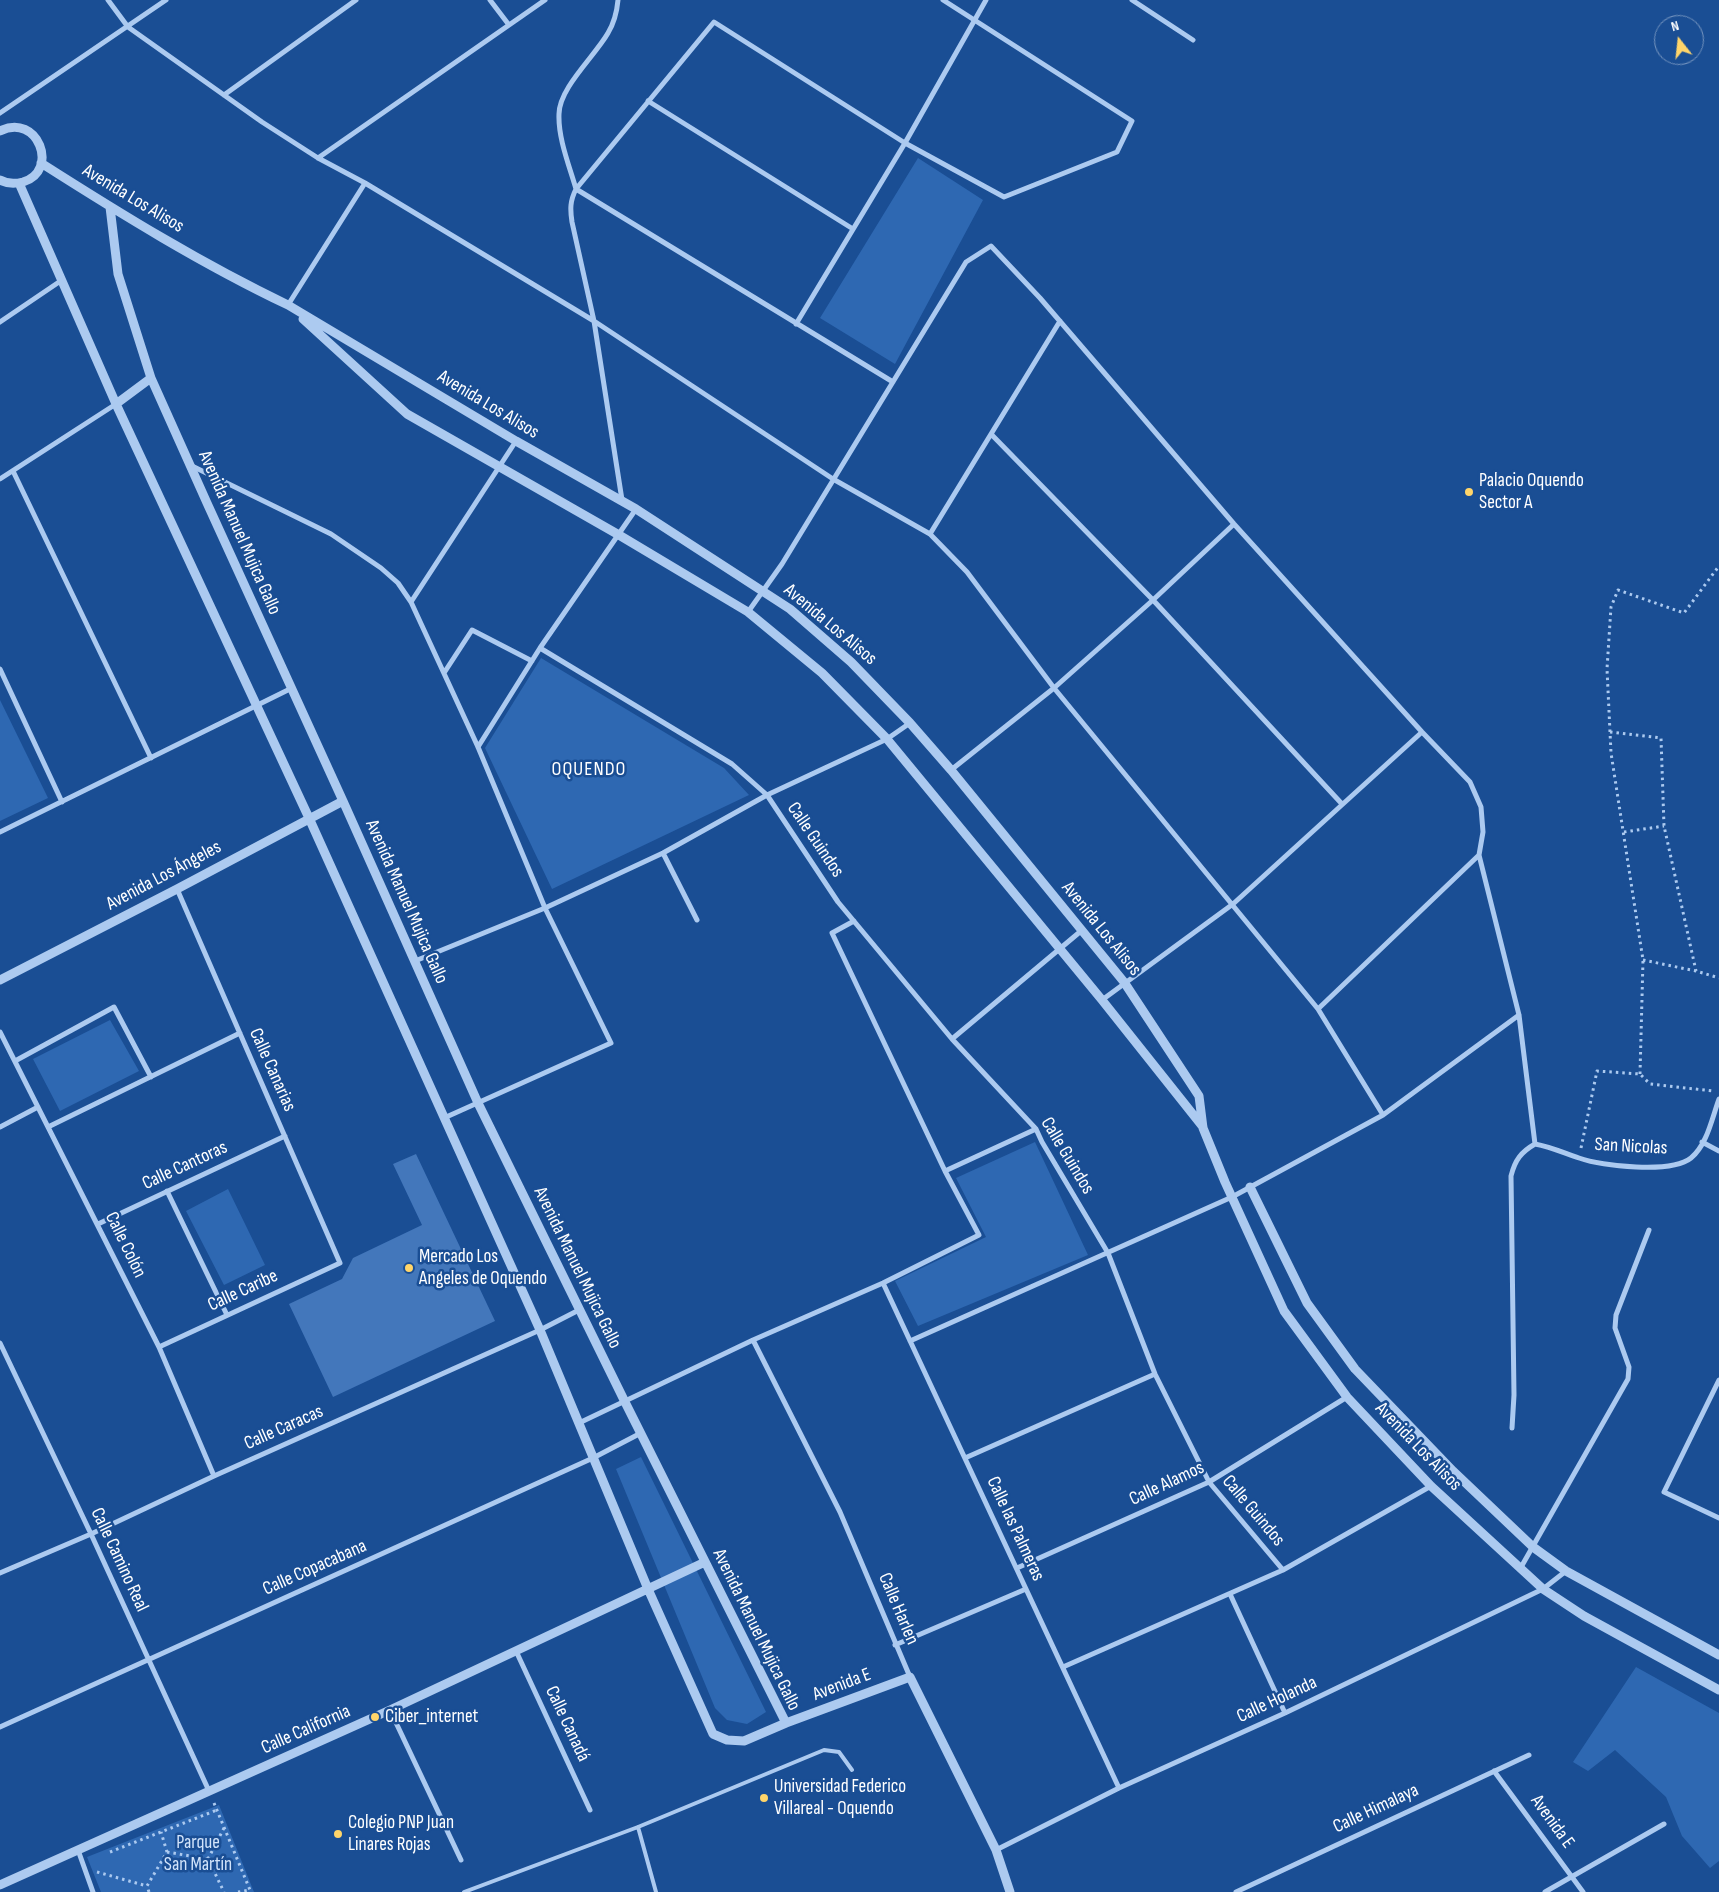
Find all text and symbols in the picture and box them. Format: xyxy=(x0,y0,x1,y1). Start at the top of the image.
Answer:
north arrow xyxy=(1654,15,1704,65)
text: N xyxy=(1669,17,1681,35)
street label: Avenida Los Alisos xyxy=(78,160,188,238)
street label: Avenida Los Alisos xyxy=(433,366,543,444)
street label: Avenida Manuel Mujica Gallo xyxy=(193,447,285,619)
place label: Palacio Oquendo Sector A xyxy=(1479,470,1584,514)
marker: Palacio Oquendo Sector A xyxy=(1463,486,1475,498)
street label: Avenida Los Alisos xyxy=(779,579,881,671)
district label: OQUENDO xyxy=(551,758,627,782)
street label: Calle Guindos xyxy=(782,798,848,882)
street label: Avenida Manuel Mujica Gallo xyxy=(360,816,452,988)
street label: Avenida Los Ángeles xyxy=(103,836,225,916)
street label: Avenida Los Alisos xyxy=(1056,877,1146,981)
street label: Calle Canarias xyxy=(244,1025,300,1115)
street label: Calle Guindos xyxy=(1035,1113,1099,1199)
street label: San Nicolas xyxy=(1594,1134,1668,1160)
street label: Calle Cantoras xyxy=(139,1136,231,1196)
street label: Avenida Manuel Mujica Gallo xyxy=(528,1183,626,1353)
street label: Calle Colón xyxy=(99,1208,151,1282)
place label: Mercado Los Angeles de Oquendo xyxy=(419,1246,547,1290)
marker: Mercado Los Angeles de Oquendo xyxy=(403,1262,415,1274)
street label: Calle Caribe xyxy=(204,1265,282,1317)
street label: Avenida Los Alisos xyxy=(1370,1398,1466,1496)
street label: Calle Caracas xyxy=(241,1400,327,1456)
street label: Calle Alamos xyxy=(1126,1457,1208,1511)
street label: Calle Guindos xyxy=(1217,1471,1289,1551)
street label: Calle las Palmeras xyxy=(981,1473,1049,1585)
street label: Calle Camino Real xyxy=(85,1504,153,1616)
street label: Calle Copacabana xyxy=(260,1535,370,1601)
street label: Avenida Manuel Mujica Gallo xyxy=(707,1545,805,1715)
street label: Calle Harlen xyxy=(873,1570,923,1648)
street label: Avenida E xyxy=(810,1664,874,1706)
street label: Calle Holanda xyxy=(1233,1672,1321,1728)
street label: Calle Canadá xyxy=(540,1683,594,1765)
street label: Calle California xyxy=(258,1700,354,1760)
place label: Ciber_internet xyxy=(385,1706,478,1728)
marker: Ciber_internet xyxy=(369,1711,381,1723)
place label: Universidad Federico Villareal - Oquendo xyxy=(774,1776,906,1820)
street label: Calle Himalaya xyxy=(1330,1779,1422,1839)
street label: Avenida E xyxy=(1525,1791,1579,1853)
marker: Universidad Federico Villareal - Oquendo xyxy=(758,1792,770,1804)
place label: Colegio PNP Juan Linares Rojas xyxy=(348,1812,454,1856)
marker: Colegio PNP Juan Linares Rojas xyxy=(332,1828,344,1840)
park label: Parque San Martín xyxy=(164,1832,232,1876)

